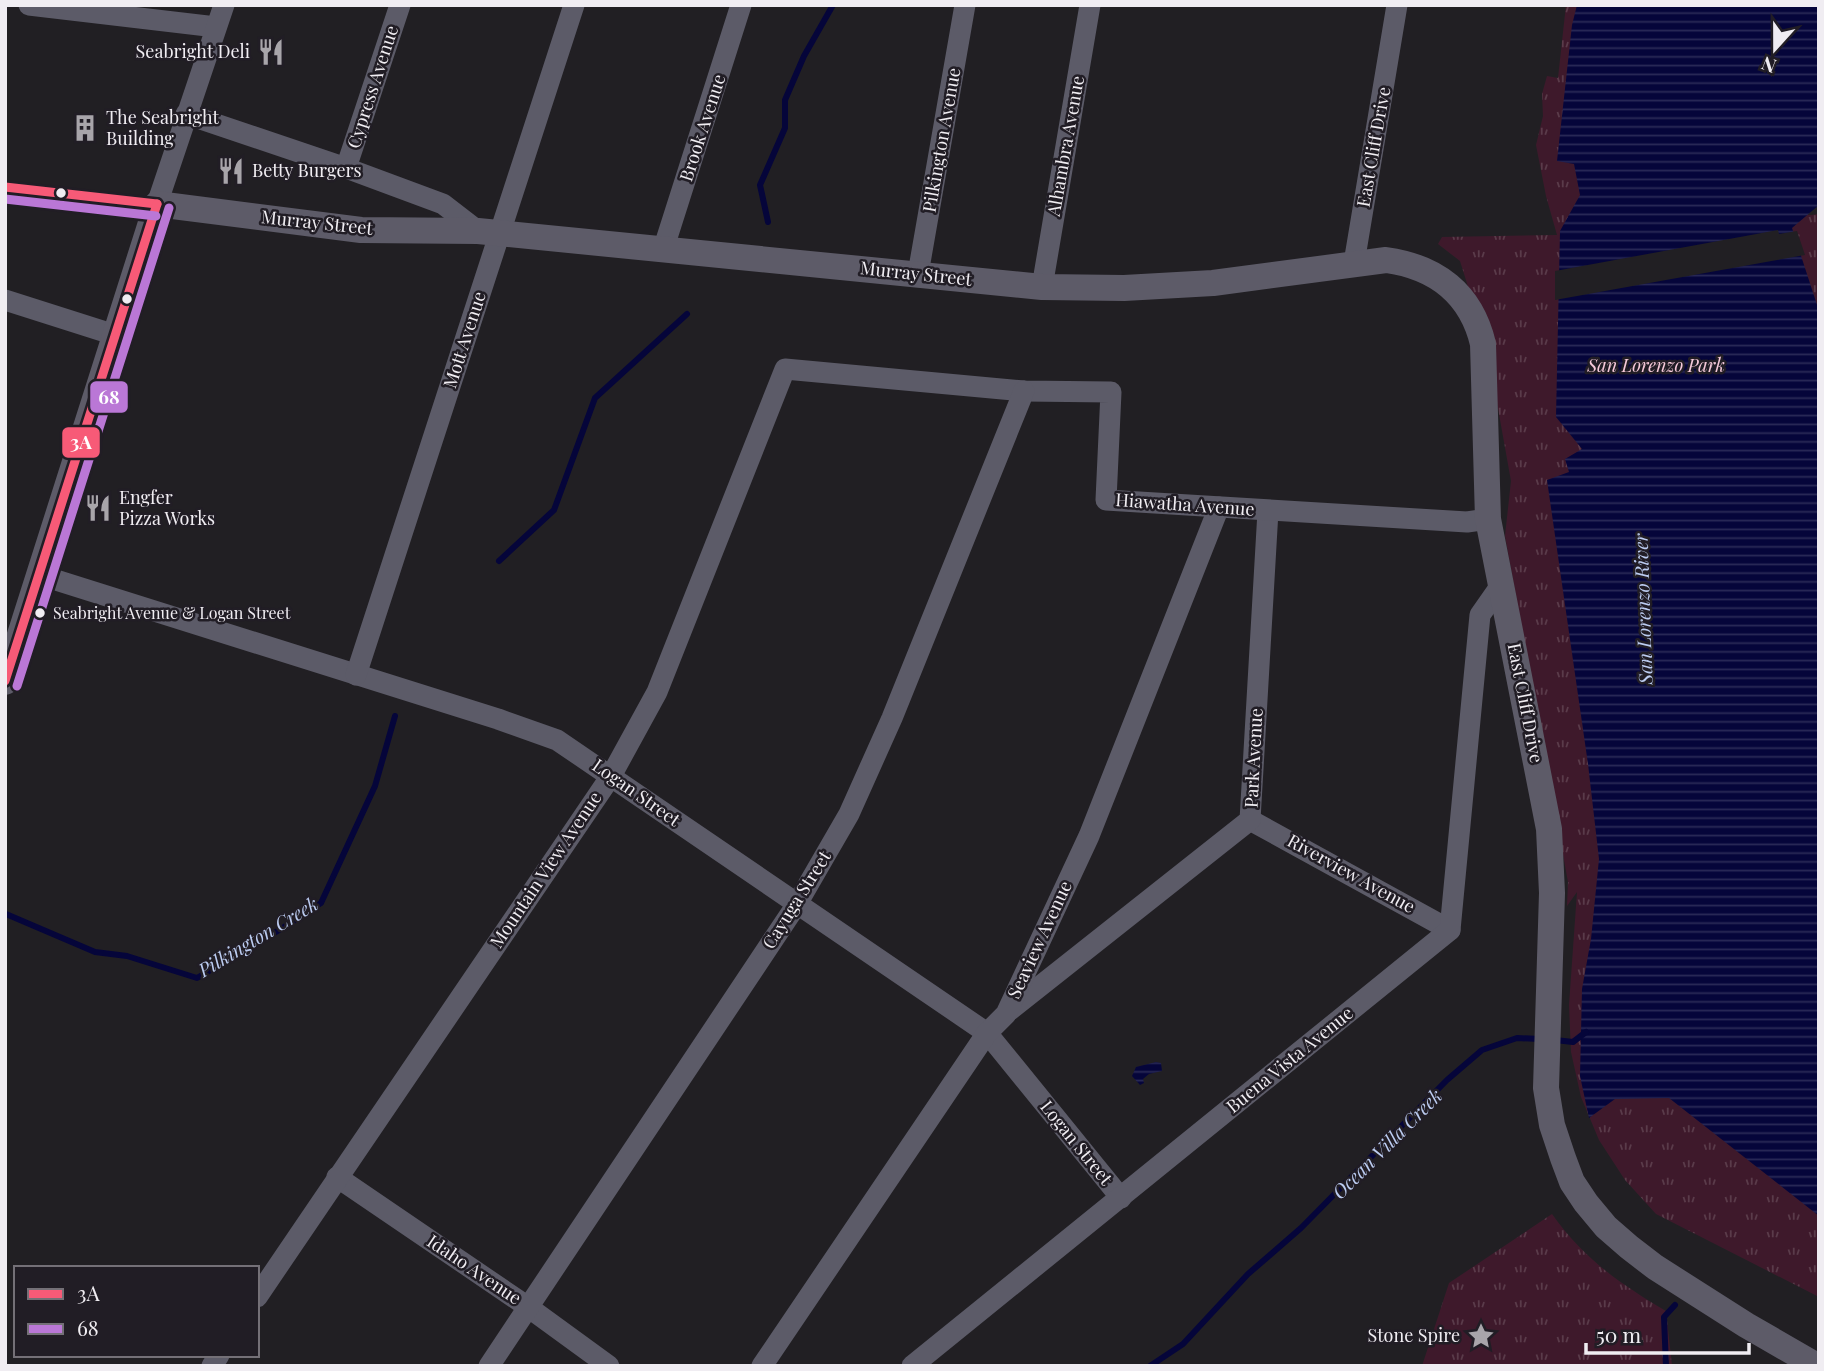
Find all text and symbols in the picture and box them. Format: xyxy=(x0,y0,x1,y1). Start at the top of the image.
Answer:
north arrow xyxy=(1740,14,1810,84)
street label: Cypress Avenue xyxy=(341,22,403,151)
restaurant icon: Seabright Deli xyxy=(256,37,286,67)
place label: Seabright Deli xyxy=(136,39,250,63)
text: N xyxy=(1757,51,1780,80)
street label: Pilkington Avenue xyxy=(916,66,966,214)
street label: Brook Avenue xyxy=(673,71,731,184)
street label: Alhambra Avenue xyxy=(1041,74,1089,219)
street label: East Cliff Drive xyxy=(1351,85,1395,209)
place label: The Seabright Building xyxy=(106,105,220,150)
building icon: The Seabright Building xyxy=(70,113,100,143)
restaurant icon: Betty Burgers xyxy=(216,156,246,186)
place label: Betty Burgers xyxy=(252,158,362,182)
unlabelled marker xyxy=(54,186,68,200)
street label: Murray Street xyxy=(260,204,375,240)
street label: Murray Street xyxy=(859,255,974,291)
street label: Mott Avenue xyxy=(437,288,491,391)
unlabelled marker xyxy=(120,292,134,306)
park label: San Lorenzo Park xyxy=(1586,353,1725,377)
line badge: 68 xyxy=(89,380,129,414)
text: 68 xyxy=(98,383,120,409)
line badge: 3A xyxy=(61,426,101,459)
text: 3A xyxy=(70,428,92,454)
place label: Engfer Pizza Works xyxy=(119,485,215,530)
street label: Hiawatha Avenue xyxy=(1115,487,1255,521)
restaurant icon: Engfer Pizza Works xyxy=(83,493,113,523)
water label: San Lorenzo River xyxy=(1626,532,1658,686)
place label: Seabright Avenue & Logan Street xyxy=(53,602,291,623)
marker: Seabright Avenue & Logan Street xyxy=(33,606,47,620)
street label: East Cliff Drive xyxy=(1503,641,1549,765)
street label: Park Avenue xyxy=(1238,707,1268,808)
street label: Logan Street xyxy=(588,753,686,832)
street label: Mountain View Avenue xyxy=(484,787,606,952)
street label: Riverview Avenue xyxy=(1283,828,1420,918)
street label: Cayuga Street xyxy=(756,845,836,953)
street label: Seaview Avenue xyxy=(1001,877,1077,1002)
water label: Pilkington Creek xyxy=(192,890,322,983)
street label: Buena Vista Avenue xyxy=(1221,1001,1358,1118)
water label: Ocean Villa Creek xyxy=(1326,1082,1447,1204)
street label: Logan Street xyxy=(1035,1095,1119,1190)
street label: Idaho Avenue xyxy=(423,1229,526,1310)
legend xyxy=(14,1266,259,1357)
text: 3A xyxy=(77,1278,100,1306)
scale bar xyxy=(1586,1312,1749,1356)
text: 68 xyxy=(77,1313,99,1341)
text: 50 m xyxy=(1596,1320,1642,1348)
place icon: Stone Spire xyxy=(1466,1321,1496,1351)
place label: Stone Spire xyxy=(1367,1323,1460,1347)

